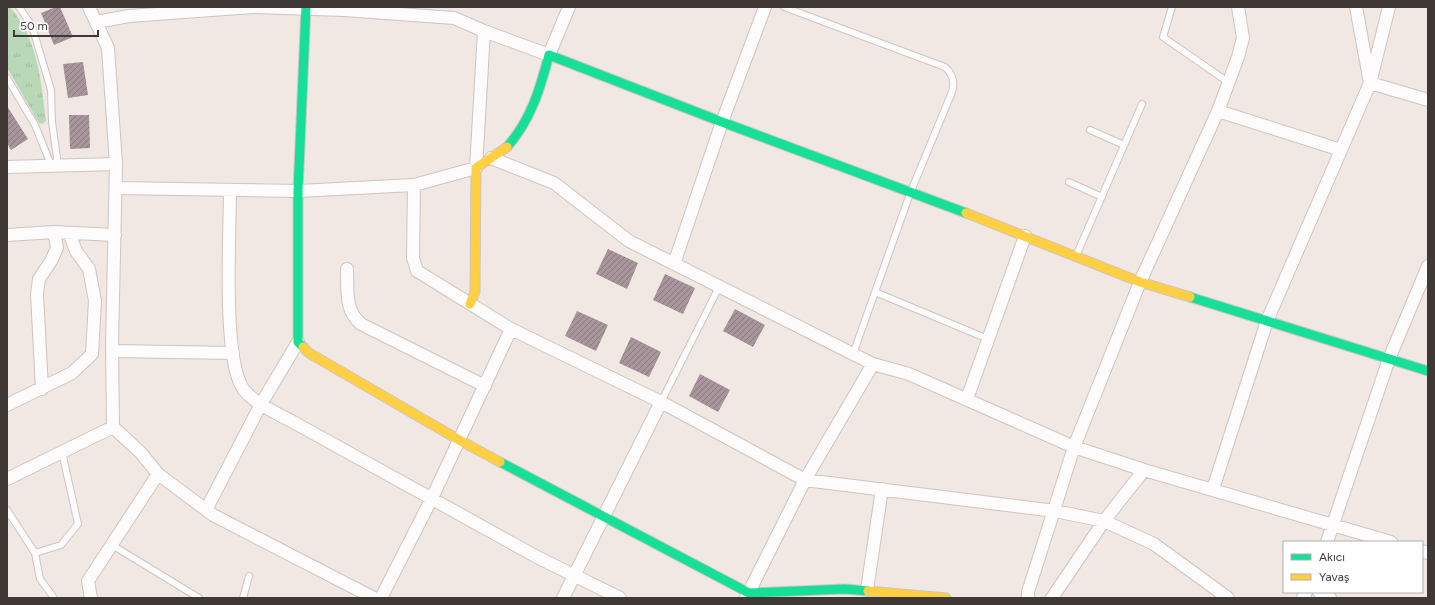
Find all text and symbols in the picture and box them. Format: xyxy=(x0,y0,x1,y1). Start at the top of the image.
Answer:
scale bar xyxy=(14,12,98,38)
text: 50 m xyxy=(20,19,48,33)
legend xyxy=(1283,541,1423,593)
text: Akıcı xyxy=(1319,550,1345,564)
text: Yavaş xyxy=(1319,570,1350,584)

